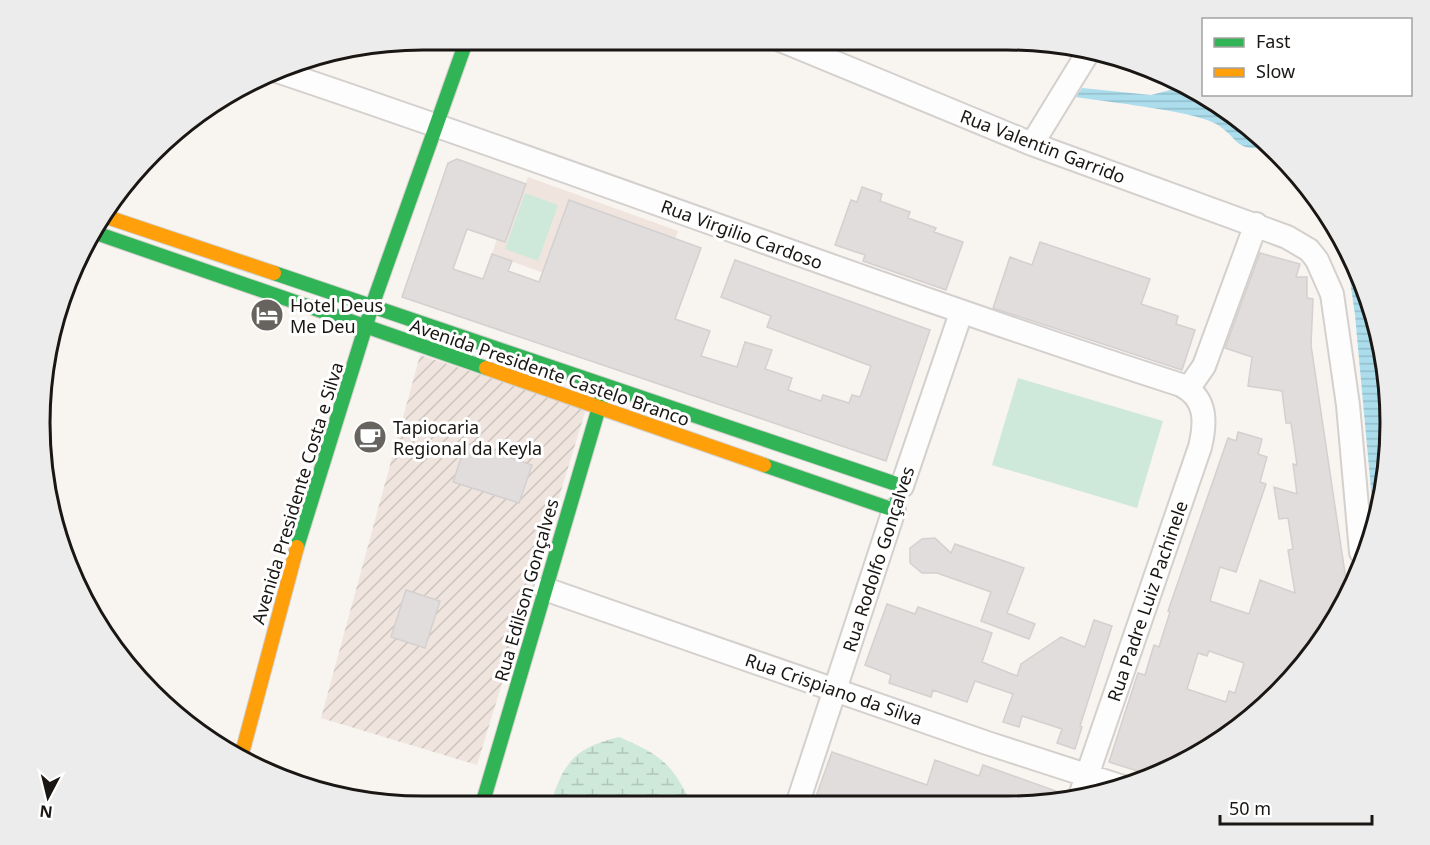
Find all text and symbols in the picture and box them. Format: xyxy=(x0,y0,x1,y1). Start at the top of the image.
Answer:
legend xyxy=(1202,18,1412,96)
text: Fast xyxy=(1256,29,1291,53)
text: Slow xyxy=(1256,59,1295,83)
street label: Rua Valentin Garrido xyxy=(957,103,1129,189)
street label: Rua Virgilio Cardoso xyxy=(658,194,826,274)
place label: Hotel Deus Me Deu xyxy=(290,293,383,338)
hotel icon: Hotel Deus Me Deu xyxy=(249,297,285,333)
street label: Avenida Presidente Castelo Branco xyxy=(407,313,693,431)
street label: Avenida Presidente Costa e Silva xyxy=(246,359,348,627)
place label: Tapiocaria Regional da Keyla xyxy=(393,415,542,460)
cafe icon: Tapiocaria Regional da Keyla xyxy=(352,419,388,455)
street label: Rua Rodolfo Gonçalves xyxy=(837,463,919,655)
street label: Rua Edilson Gonçalves xyxy=(488,496,564,684)
street label: Rua Padre Luiz Pachinele xyxy=(1101,497,1193,705)
street label: Rua Crispiano da Silva xyxy=(742,647,926,731)
north arrow xyxy=(18,767,78,827)
scale bar xyxy=(1220,788,1372,826)
text: 50 m xyxy=(1229,796,1271,820)
text: N xyxy=(38,800,54,824)

